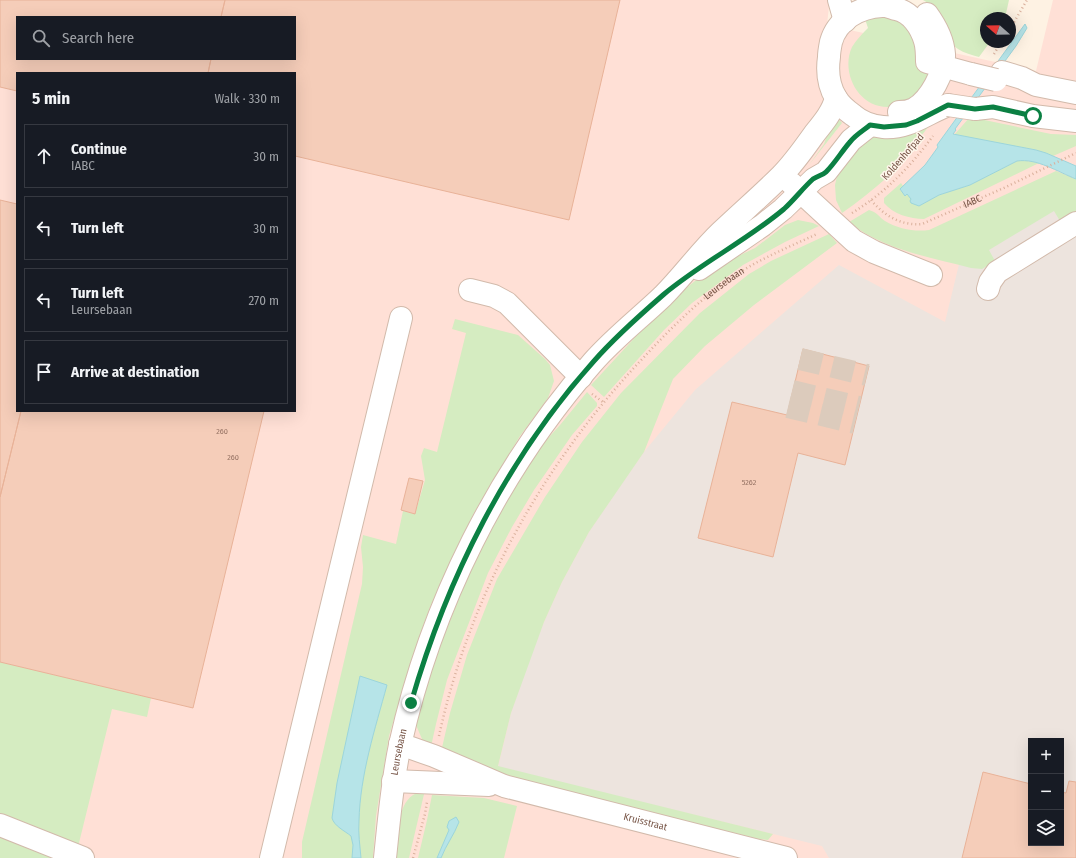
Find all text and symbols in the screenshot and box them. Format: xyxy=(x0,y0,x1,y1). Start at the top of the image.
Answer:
north arrow xyxy=(980,12,1016,48)
search box xyxy=(16,16,296,60)
icon: search xyxy=(30,27,52,49)
text: Search here xyxy=(62,29,134,47)
text: 5 min xyxy=(32,88,70,109)
text: Walk · 330 m xyxy=(215,91,280,106)
route start xyxy=(1024,107,1042,125)
street label: Koldenhofpad xyxy=(880,131,926,183)
text: Continue xyxy=(71,140,127,158)
icon: ahead xyxy=(33,145,55,167)
text: 30 m xyxy=(253,149,279,164)
text: IABC xyxy=(71,158,95,173)
street label: IABC xyxy=(962,193,983,211)
icon: left xyxy=(33,217,55,239)
text: Turn left xyxy=(71,219,124,237)
text: 30 m xyxy=(253,221,279,236)
street label: Leursebaan xyxy=(701,265,746,302)
text: Turn left xyxy=(71,284,124,302)
icon: left xyxy=(33,289,55,311)
text: 270 m xyxy=(248,293,279,308)
text: Leursebaan xyxy=(71,302,132,317)
icon: arrive xyxy=(33,361,55,383)
text: Arrive at destination xyxy=(71,363,199,381)
house number: 260 xyxy=(216,427,228,436)
house number: 260 xyxy=(227,453,239,462)
house number: 5262 xyxy=(742,478,757,487)
route end xyxy=(402,694,420,712)
street label: Leursebaan xyxy=(389,727,410,776)
map controls xyxy=(1028,738,1064,846)
button: + xyxy=(1028,738,1064,774)
button: − xyxy=(1028,774,1064,810)
button: layers xyxy=(1028,810,1064,846)
street label: Kruisstraat xyxy=(622,811,669,834)

